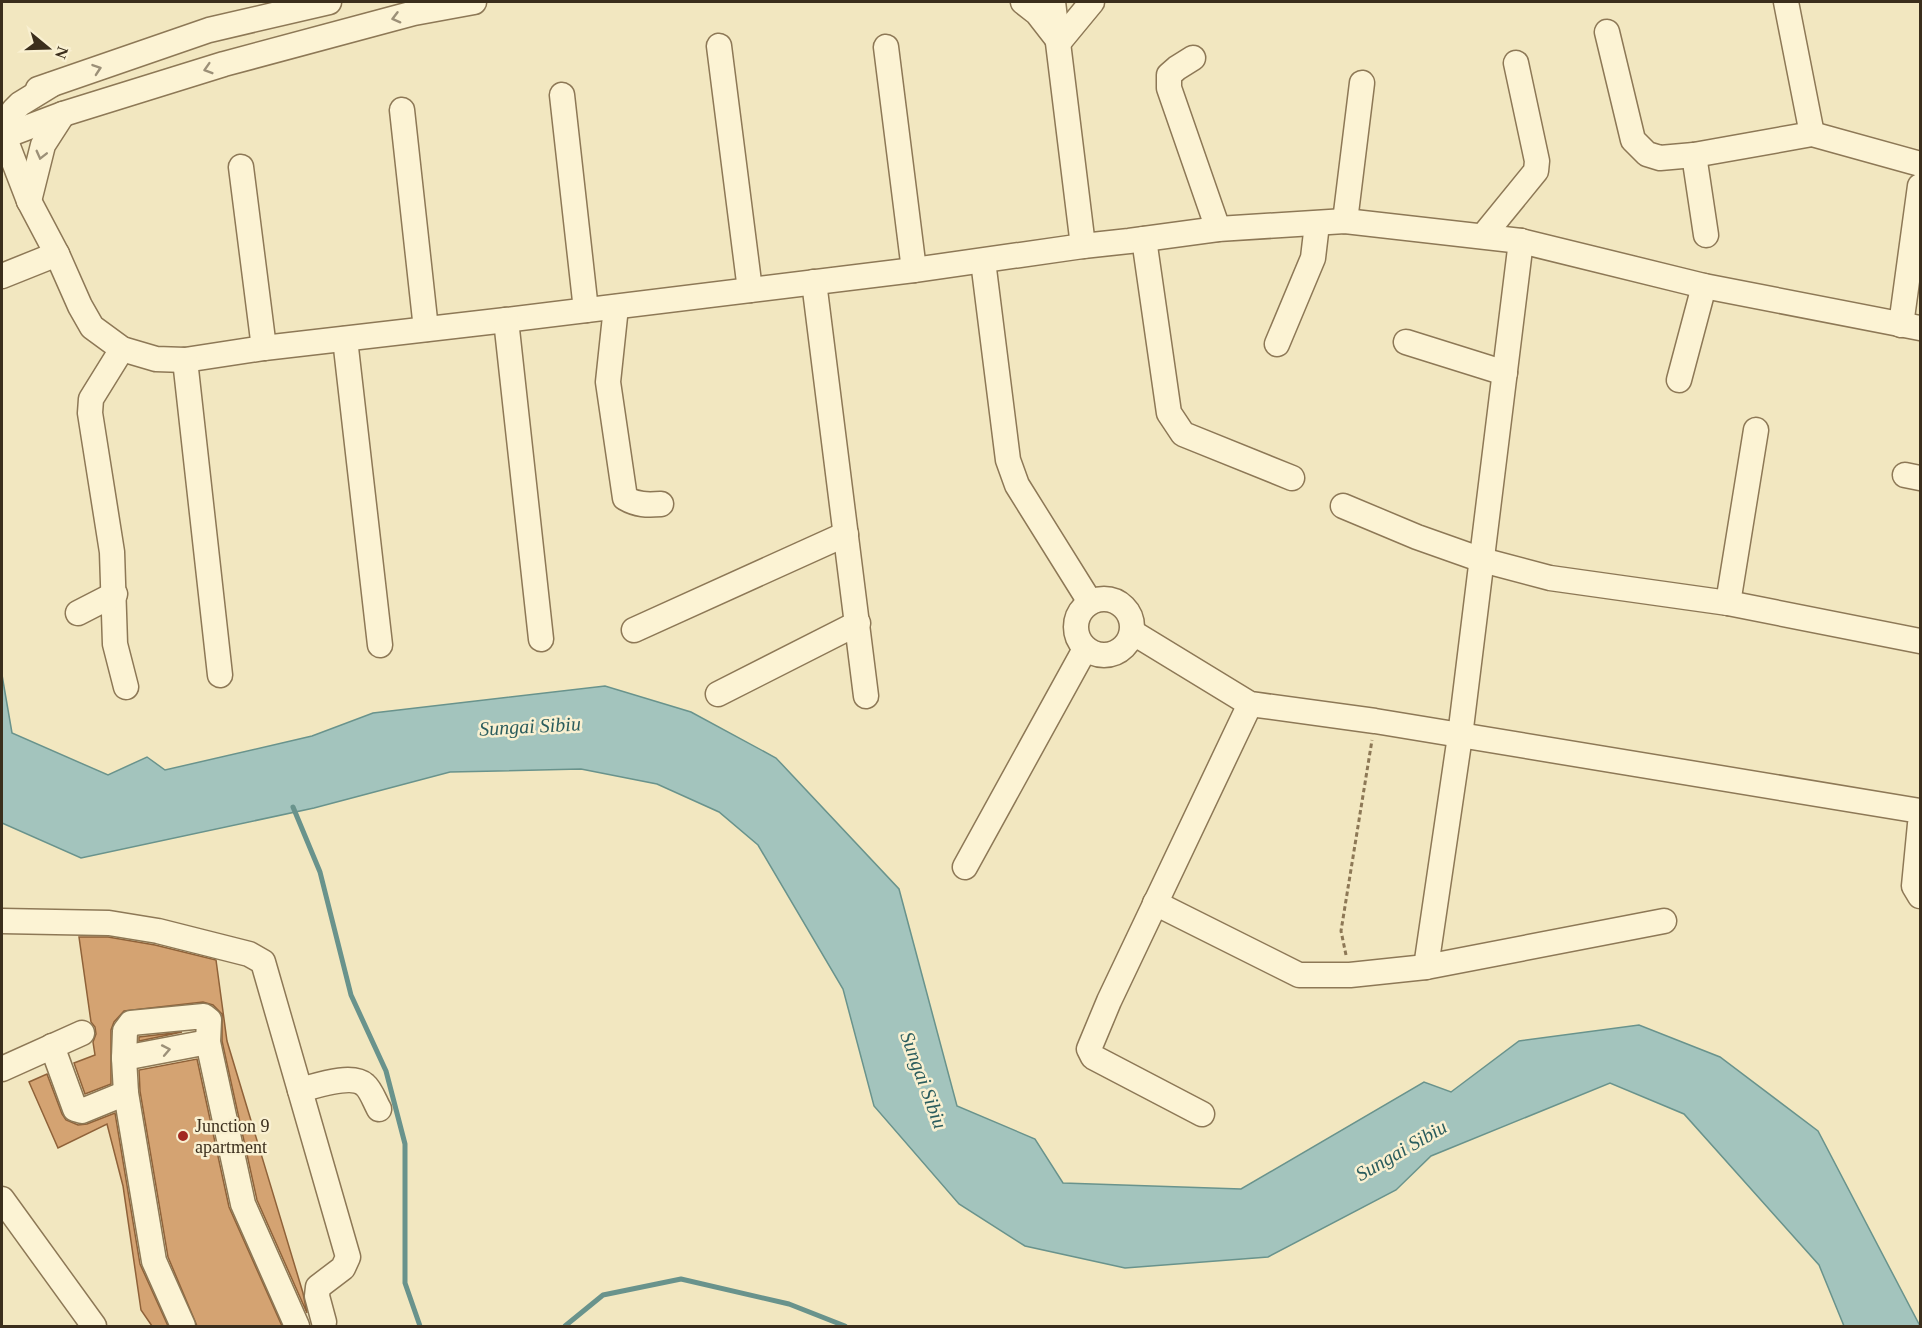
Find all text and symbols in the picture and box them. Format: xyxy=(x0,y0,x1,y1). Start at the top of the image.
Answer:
one-way arrow xyxy=(392,10,402,23)
north arrow xyxy=(18,18,78,78)
text: N xyxy=(52,44,72,61)
one-way arrow xyxy=(203,62,214,74)
one-way arrow xyxy=(91,63,102,76)
one-way arrow xyxy=(35,150,48,160)
water label: Sungai Sibiu xyxy=(479,712,581,741)
water label: Sungai Sibiu xyxy=(895,1028,952,1132)
one-way arrow xyxy=(161,1044,171,1057)
water label: Sungai Sibiu xyxy=(1351,1115,1451,1186)
place label: Junction 9 apartment xyxy=(195,1116,270,1157)
marker: Junction 9 apartment xyxy=(176,1129,190,1143)

